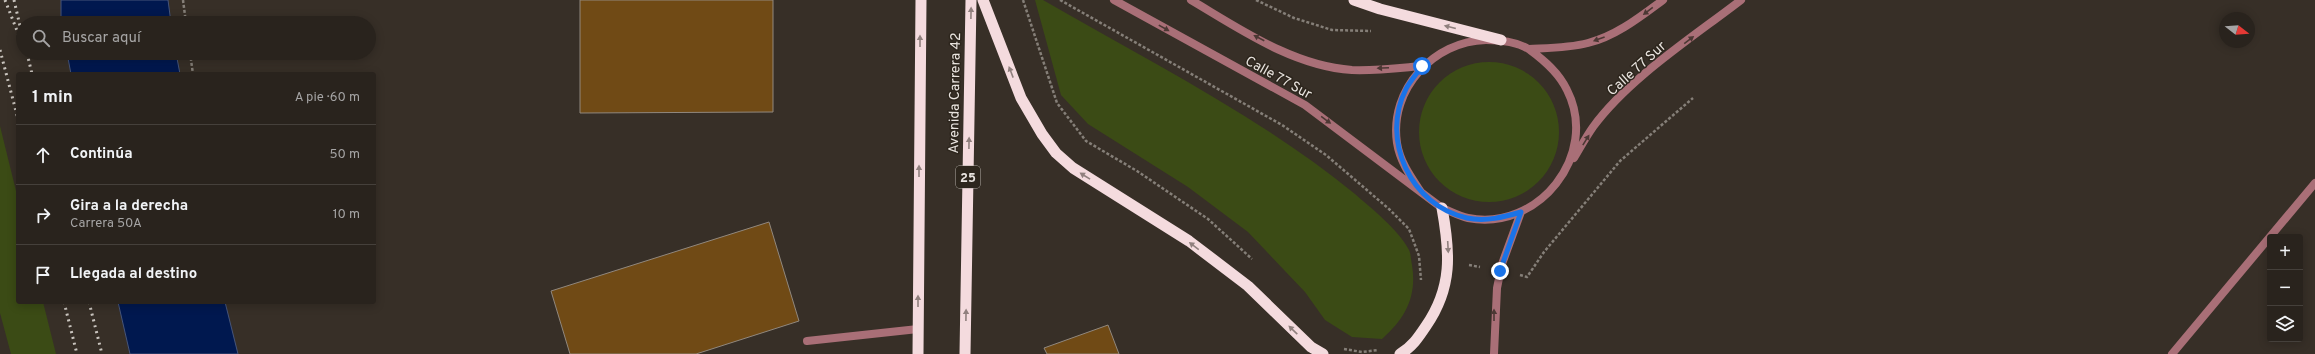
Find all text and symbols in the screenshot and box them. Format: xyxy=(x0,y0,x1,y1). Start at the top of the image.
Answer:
one-way arrow xyxy=(967,7,974,19)
one-way arrow xyxy=(1643,7,1654,15)
north arrow xyxy=(2219,12,2255,48)
search box xyxy=(16,16,376,60)
one-way arrow xyxy=(1159,24,1170,31)
one-way arrow xyxy=(1444,24,1456,30)
icon: search xyxy=(30,27,52,49)
text: Buscar aquí xyxy=(62,29,141,48)
street label: Avenida Carrera 42 xyxy=(946,32,965,154)
one-way arrow xyxy=(917,34,923,47)
one-way arrow xyxy=(1253,35,1265,42)
one-way arrow xyxy=(1683,36,1694,44)
one-way arrow xyxy=(1592,37,1604,43)
street label: Calle 77 Sur xyxy=(1604,38,1670,100)
street label: Calle 77 Sur xyxy=(1242,53,1315,104)
route start xyxy=(1413,57,1431,75)
one-way arrow xyxy=(1007,65,1013,77)
one-way arrow xyxy=(1377,65,1389,72)
text: 1 min xyxy=(32,87,73,109)
text: A pie · 60 m xyxy=(295,90,360,106)
one-way arrow xyxy=(1320,116,1331,124)
one-way arrow xyxy=(1582,134,1589,146)
one-way arrow xyxy=(965,137,972,149)
icon: ahead xyxy=(32,144,54,166)
text: Continúa xyxy=(70,145,132,164)
text: 50 m xyxy=(330,147,360,163)
one-way arrow xyxy=(916,164,922,177)
road number: 25 xyxy=(956,166,980,188)
one-way arrow xyxy=(1079,172,1091,179)
text: Gira a la derecha xyxy=(70,197,188,216)
icon: right xyxy=(32,204,54,226)
text: 10 m xyxy=(333,207,360,223)
text: Carrera 50A xyxy=(70,216,142,232)
map controls xyxy=(2267,234,2303,342)
button: + xyxy=(2267,234,2303,270)
one-way arrow xyxy=(1189,241,1200,250)
one-way arrow xyxy=(1445,241,1452,253)
route end xyxy=(1491,262,1509,280)
icon: arrive xyxy=(32,264,54,286)
text: Llegada al destino xyxy=(70,265,197,284)
button: − xyxy=(2267,270,2303,306)
one-way arrow xyxy=(915,294,921,307)
button: layers xyxy=(2267,306,2303,342)
one-way arrow xyxy=(963,308,969,321)
one-way arrow xyxy=(1491,308,1497,321)
one-way arrow xyxy=(1288,325,1298,334)

